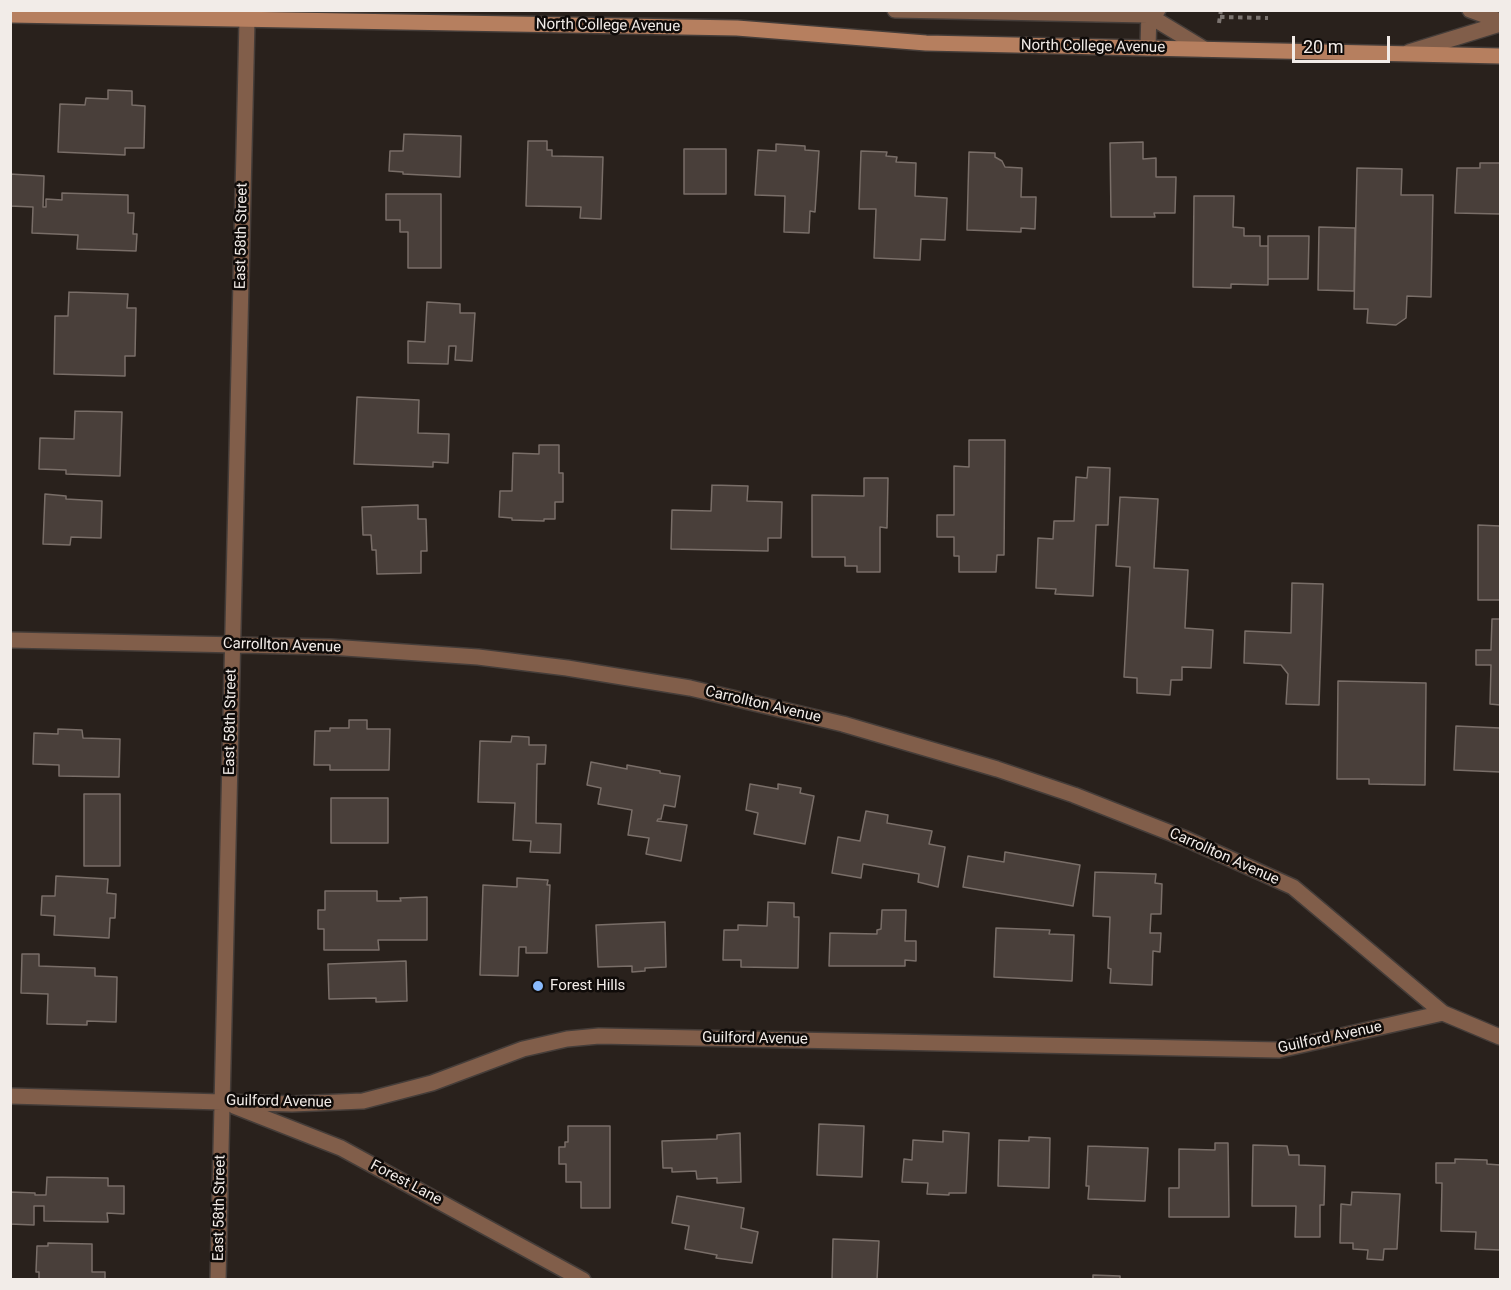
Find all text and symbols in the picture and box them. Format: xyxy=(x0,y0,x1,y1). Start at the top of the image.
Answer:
street label: North College Avenue xyxy=(536,16,680,36)
scale bar xyxy=(1295,24,1392,62)
text: 20 m xyxy=(1303,36,1343,57)
street label: North College Avenue xyxy=(1021,37,1165,57)
street label: East 58th Street xyxy=(232,183,252,289)
street label: Carrollton Avenue xyxy=(223,635,341,657)
street label: East 58th Street xyxy=(221,669,241,775)
street label: Carrollton Avenue xyxy=(703,683,823,727)
street label: Carrollton Avenue xyxy=(1166,825,1282,889)
place label: Forest Hills xyxy=(550,977,625,995)
marker: Forest Hills xyxy=(531,979,545,993)
street label: Guilford Avenue xyxy=(1276,1018,1384,1058)
street label: Guilford Avenue xyxy=(702,1029,808,1049)
street label: Guilford Avenue xyxy=(226,1092,332,1112)
street label: East 58th Street xyxy=(210,1155,230,1261)
street label: Forest Lane xyxy=(367,1157,445,1209)

